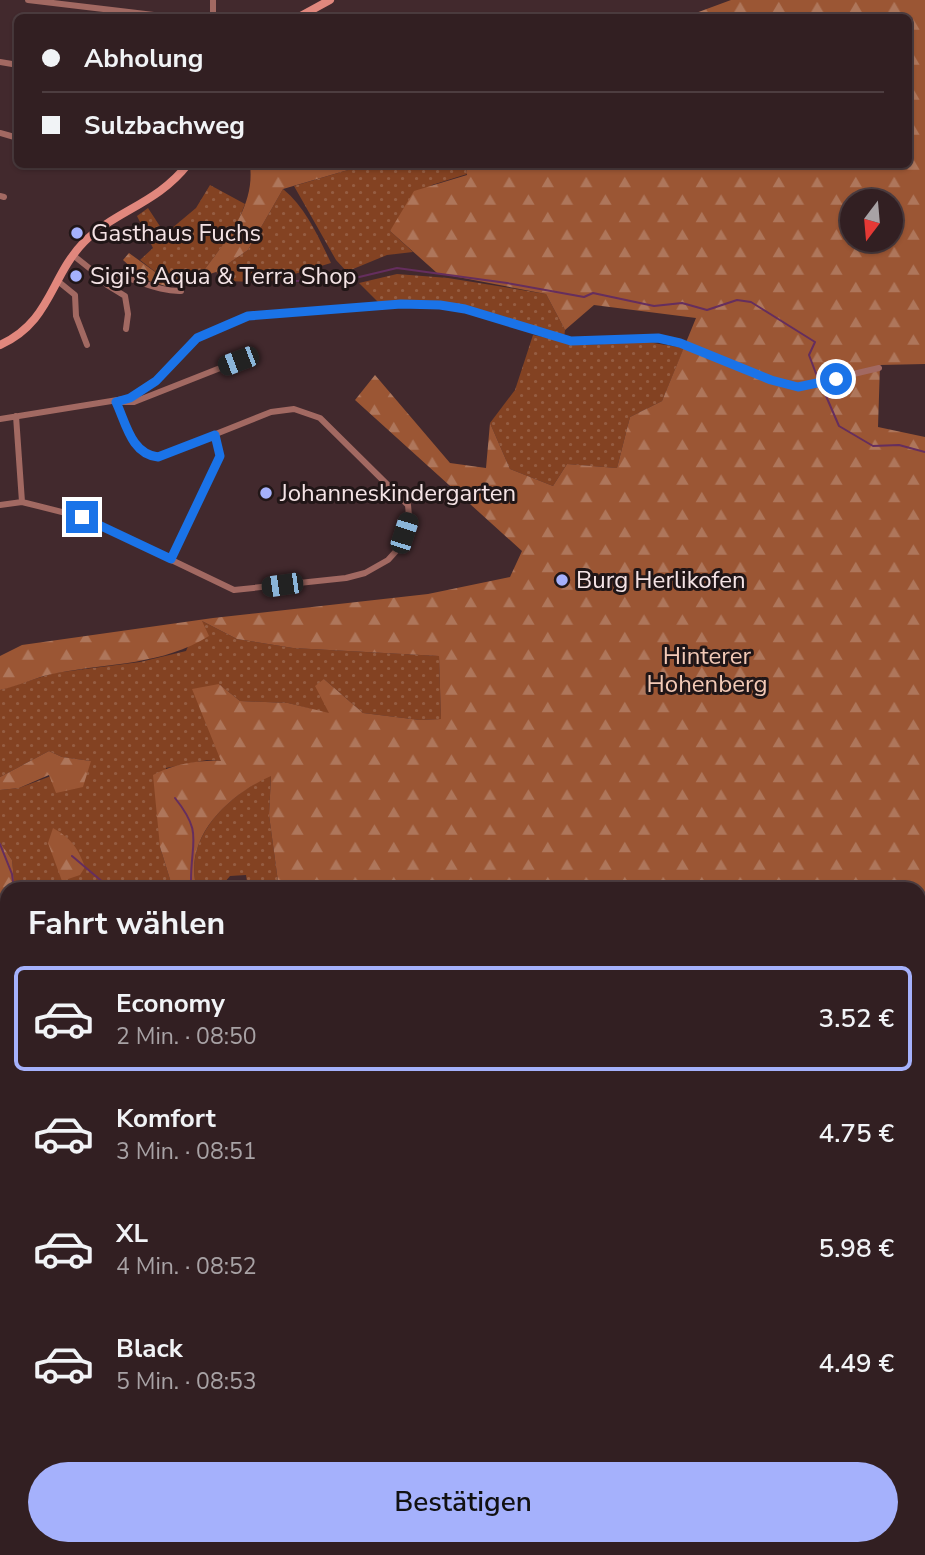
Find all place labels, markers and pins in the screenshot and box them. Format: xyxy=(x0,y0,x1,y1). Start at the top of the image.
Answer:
place label: Gasthaus Fuchs xyxy=(91,217,261,249)
marker: Gasthaus Fuchs xyxy=(69,225,85,241)
place label: Sigi's Aqua & Terra Shop xyxy=(90,260,357,292)
marker: Sigi's Aqua & Terra Shop xyxy=(68,268,84,284)
place label: Johanneskindergarten xyxy=(279,477,516,509)
marker: Johanneskindergarten xyxy=(258,485,274,501)
place label: Burg Herlikofen xyxy=(576,564,746,596)
marker: Burg Herlikofen xyxy=(554,572,570,588)

